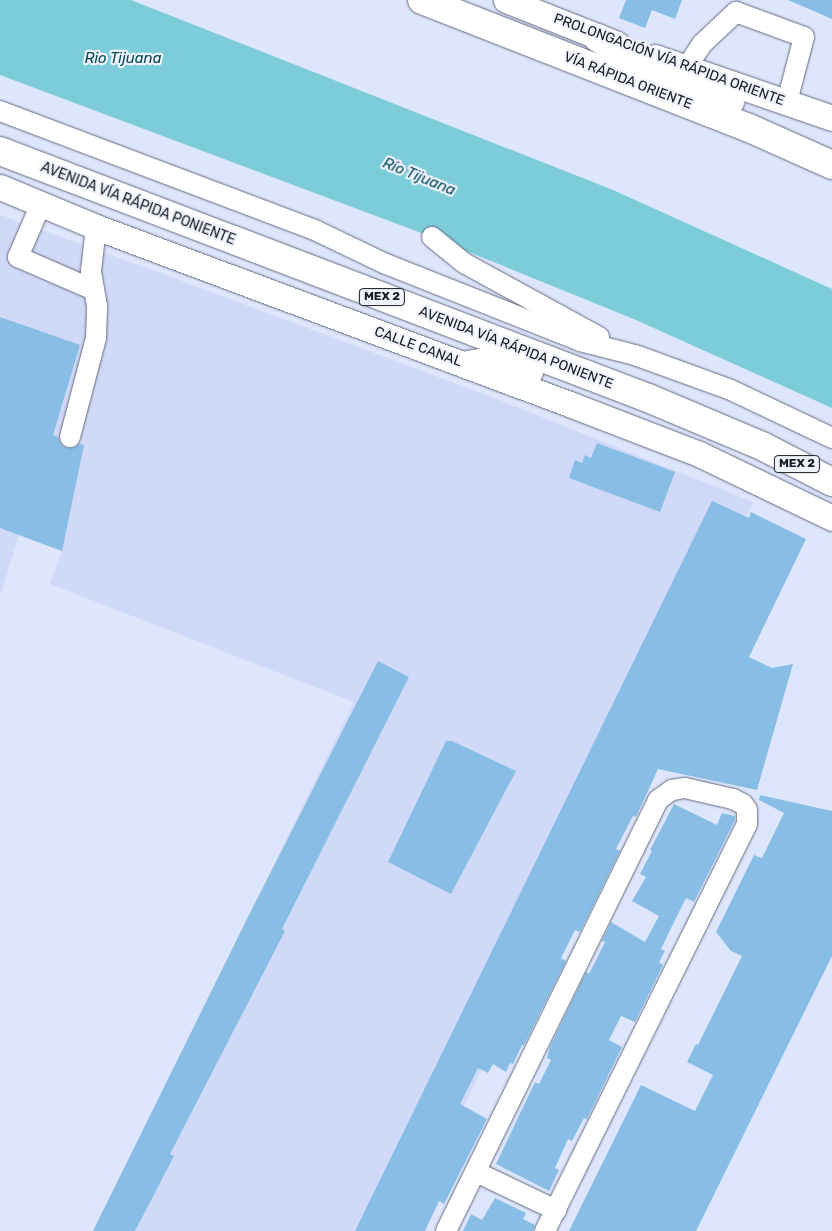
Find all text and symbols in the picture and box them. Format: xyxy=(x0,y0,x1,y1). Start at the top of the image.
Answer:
street label: PROLONGACIÓN VÍA RÁPIDA ORIENTE xyxy=(551,10,787,110)
street label: VÍA RÁPIDA ORIENTE xyxy=(561,49,695,113)
water label: Rio Tijuana xyxy=(84,50,162,68)
water label: Río Tijuana xyxy=(380,154,458,200)
street label: AVENIDA VÍA RÁPIDA PONIENTE xyxy=(38,159,238,249)
road number: MEX 2 xyxy=(358,288,406,306)
street label: AVENIDA VÍA RÁPIDA PONIENTE xyxy=(416,303,616,393)
street label: CALLE CANAL xyxy=(372,323,464,371)
road number: MEX 2 xyxy=(773,454,821,474)

